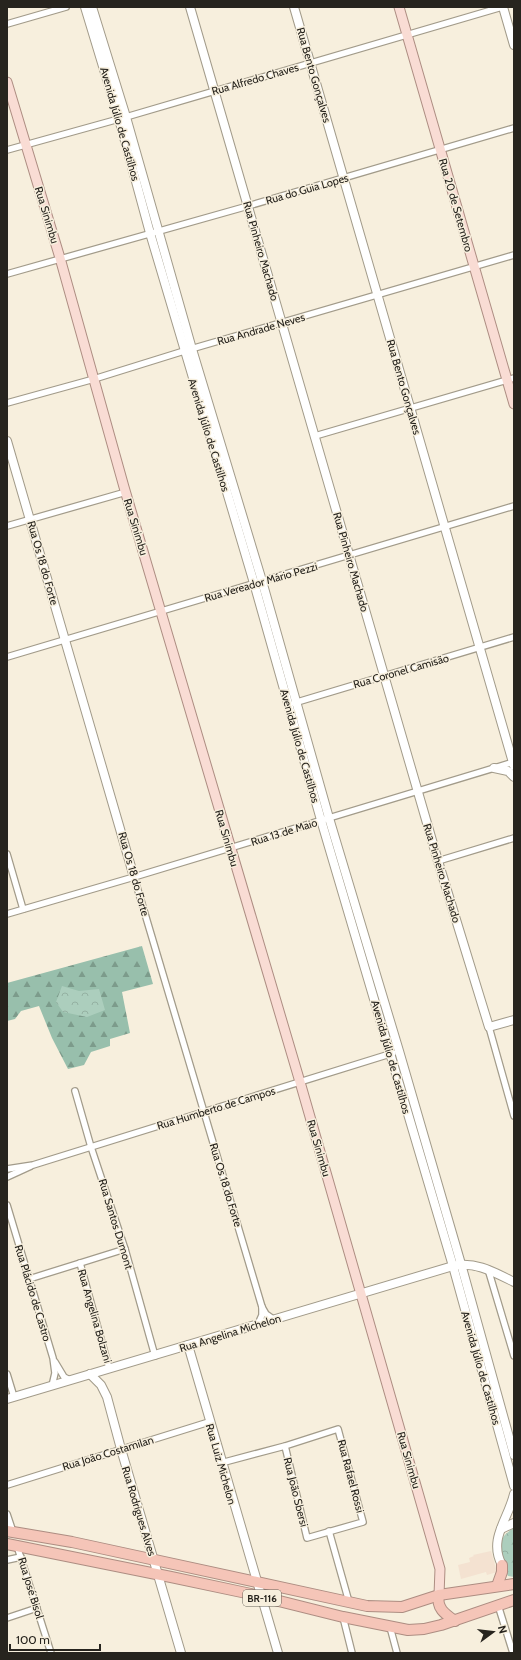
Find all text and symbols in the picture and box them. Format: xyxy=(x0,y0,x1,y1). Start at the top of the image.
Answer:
street label: Rua Bento Gonçalves xyxy=(294,26,334,125)
street label: Rua Alfredo Chaves xyxy=(210,60,301,98)
street label: Avenida Júlio de Castilhos xyxy=(97,66,143,183)
street label: Rua 20 de Setembro xyxy=(436,157,476,253)
street label: Rua do Guia Lopes xyxy=(264,170,350,208)
street label: Rua Sinimbu xyxy=(32,185,62,245)
street label: Rua Pinheiro Machado xyxy=(240,200,282,302)
street label: Rua Andrade Neves xyxy=(216,310,307,348)
street label: Rua Bento Gonçalves xyxy=(384,338,424,437)
street label: Avenida Júlio de Castilhos xyxy=(185,377,233,494)
street label: Rua Sinimbu xyxy=(121,497,151,557)
street label: Rua Pinheiro Machado xyxy=(330,511,372,613)
street label: Rua Os 18 do Forte xyxy=(24,519,62,607)
street label: Rua Vereador Mário Pezzi xyxy=(203,559,319,605)
street label: Rua Coronel Camisão xyxy=(352,651,450,691)
street label: Avenida Júlio de Castilhos xyxy=(277,688,323,805)
street label: Rua Sinimbu xyxy=(212,808,242,868)
street label: Rua 13 de Maio xyxy=(249,815,319,849)
street label: Rua Pinheiro Machado xyxy=(420,822,464,924)
street label: Rua Os 18 do Forte xyxy=(115,830,153,918)
street label: Avenida Júlio de Castilhos xyxy=(368,999,414,1116)
street label: Rua Humberto de Campos xyxy=(155,1083,277,1133)
street label: Rua Sinimbu xyxy=(304,1118,334,1178)
street label: Rua Os 18 do Forte xyxy=(207,1141,246,1229)
street label: Rua Santos Dumont xyxy=(96,1177,136,1271)
street label: Rua Plácido de Castro xyxy=(12,1243,54,1343)
street label: Rua Angelina Bolzani xyxy=(75,1267,115,1365)
street label: Avenida Júlio de Castilhos xyxy=(458,1310,504,1427)
street label: Rua Angelina Michelon xyxy=(178,1311,282,1355)
street label: Rua Luiz Michelon xyxy=(203,1422,239,1506)
street label: Rua Sinimbu xyxy=(394,1430,424,1490)
street label: Rua João Costamilan xyxy=(61,1432,155,1474)
street label: Rua Rafael Rossi xyxy=(334,1438,368,1514)
street label: Rua João Sbersi xyxy=(281,1456,311,1528)
street label: Rua Rodrigues Alves xyxy=(119,1464,159,1558)
street label: Rua José Bisol xyxy=(15,1556,47,1621)
road number: BR-116 xyxy=(243,1590,281,1606)
north arrow xyxy=(473,1612,513,1652)
text: N xyxy=(495,1624,510,1635)
scale bar xyxy=(10,1626,100,1652)
text: 100 m xyxy=(16,1632,50,1647)

